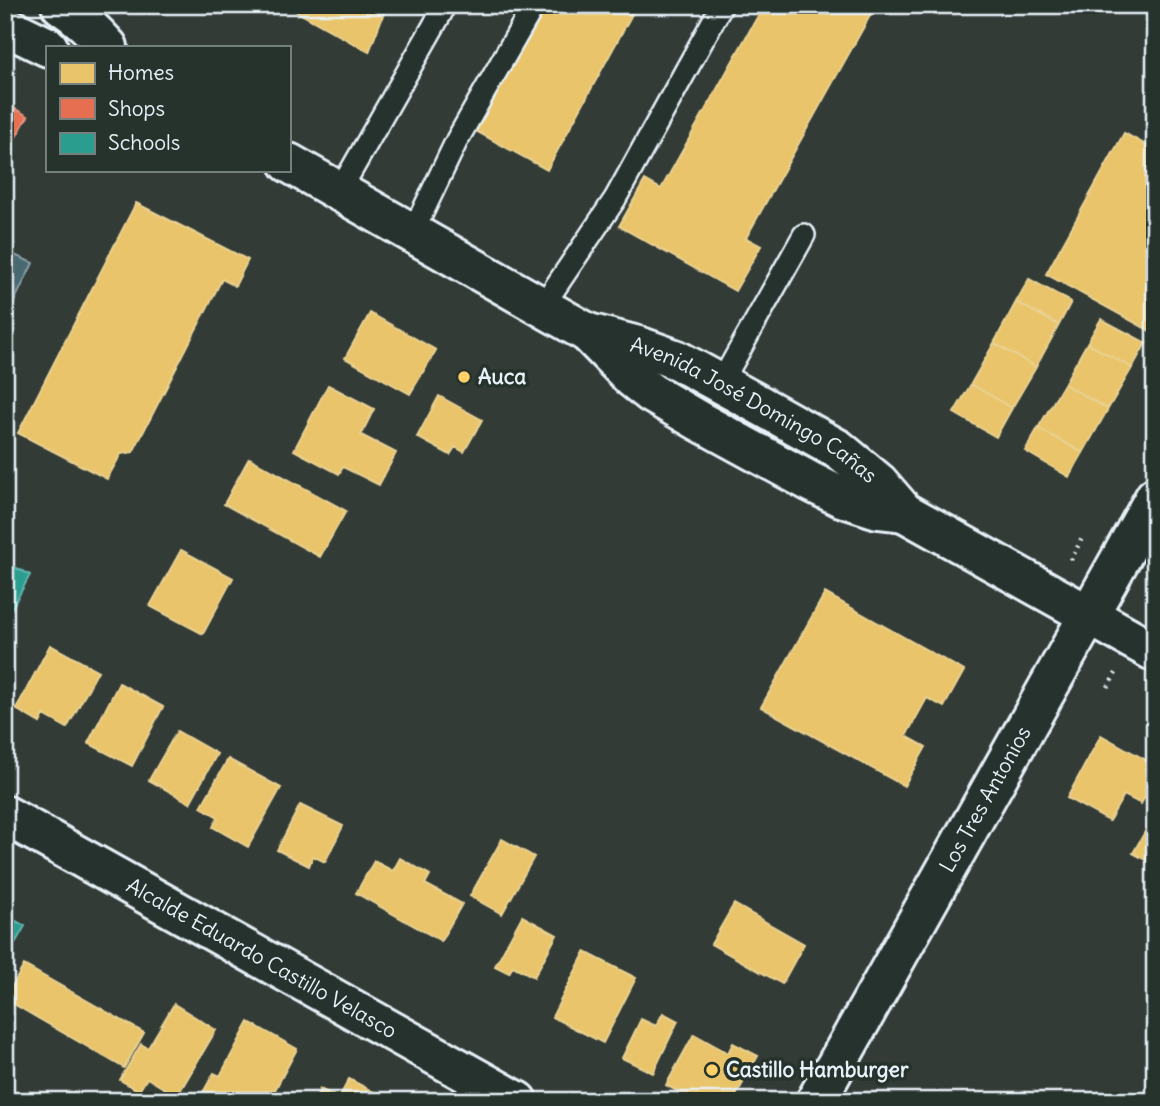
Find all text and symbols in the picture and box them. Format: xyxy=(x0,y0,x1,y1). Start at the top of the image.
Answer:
legend xyxy=(46,46,290,172)
text: Homes xyxy=(108,59,174,86)
text: Shops xyxy=(108,95,165,122)
text: Schools xyxy=(108,129,180,156)
street label: Avenida José Domingo Cañas xyxy=(628,331,883,489)
place label: Auca xyxy=(478,363,526,390)
marker: Auca xyxy=(456,369,472,385)
street label: Los Tres Antonios xyxy=(933,721,1037,877)
street label: Alcalde Eduardo Castillo Velasco xyxy=(122,872,402,1044)
place label: Castillo Hamburger xyxy=(726,1056,909,1083)
marker: Castillo Hamburger xyxy=(704,1062,720,1078)

